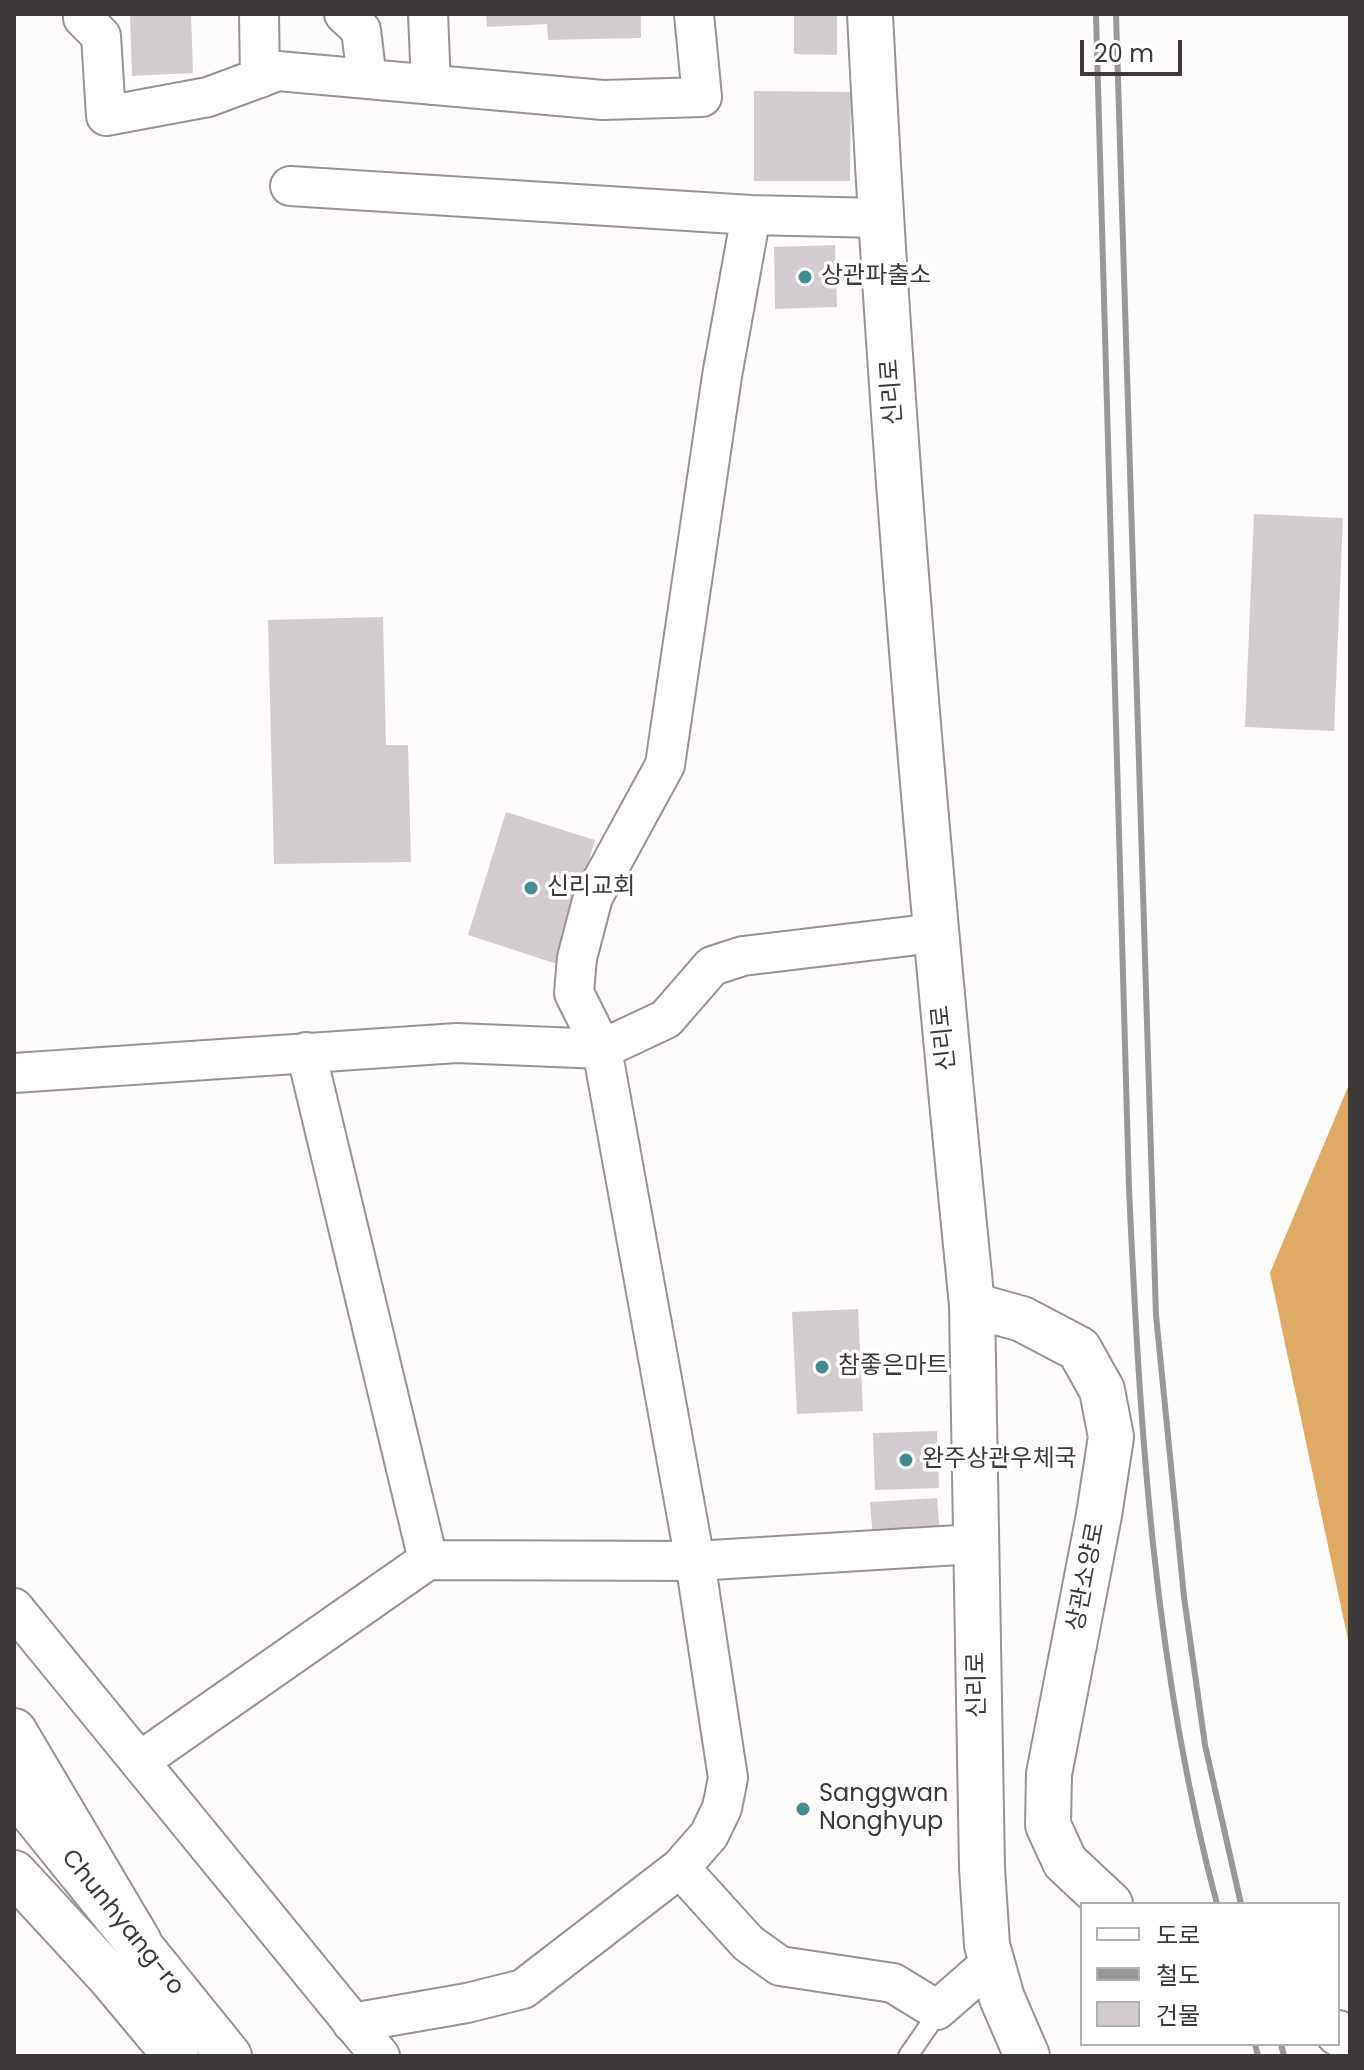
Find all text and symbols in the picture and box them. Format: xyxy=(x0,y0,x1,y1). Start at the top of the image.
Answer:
scale bar xyxy=(1084,24,1186,74)
text: 20 m xyxy=(1094,37,1154,70)
place label: 상관파출소 xyxy=(821,263,931,291)
marker: 상관파출소 xyxy=(796,268,814,286)
street label: 신리로 xyxy=(876,358,910,426)
place label: 신리교회 xyxy=(547,874,635,902)
marker: 신리교회 xyxy=(522,879,540,897)
street label: 신리로 xyxy=(927,1004,963,1072)
place label: 참좋은마트 xyxy=(838,1353,948,1381)
marker: 참좋은마트 xyxy=(813,1358,831,1376)
place label: 완주상관우체국 xyxy=(922,1446,1077,1474)
marker: 완주상관우체국 xyxy=(897,1451,915,1469)
street label: 상관소양로 xyxy=(1062,1520,1112,1634)
street label: 신리로 xyxy=(963,1652,993,1718)
place label: Sanggwan Nonghyup xyxy=(819,1781,948,1837)
marker: Sanggwan Nonghyup xyxy=(794,1800,812,1818)
street label: Chunhyang-ro xyxy=(55,1844,189,2002)
legend xyxy=(1080,1902,1340,2046)
text: 도로 xyxy=(1156,1919,1200,1952)
text: 철도 xyxy=(1156,1959,1200,1992)
text: 건물 xyxy=(1156,1999,1200,2032)

